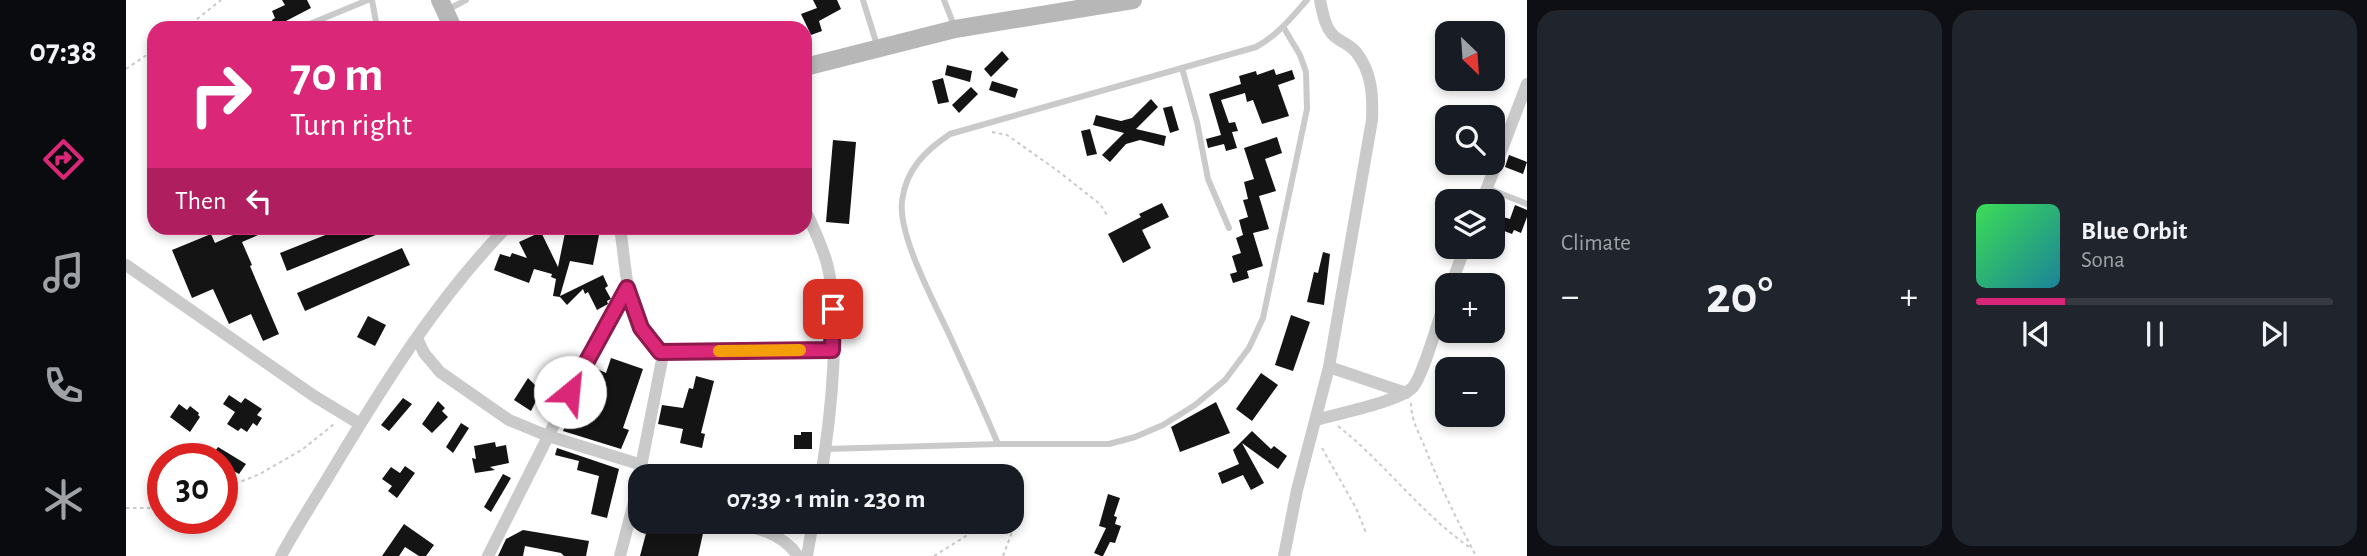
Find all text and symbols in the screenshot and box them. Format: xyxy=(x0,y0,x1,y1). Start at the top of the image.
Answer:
north arrow xyxy=(1435,21,1505,91)
map controls xyxy=(1435,21,1505,427)
text: 07:38 xyxy=(29,35,97,67)
icon: right xyxy=(175,49,266,140)
text: 70 m xyxy=(290,51,384,100)
button: search xyxy=(1435,105,1505,175)
text: Turn right xyxy=(290,109,412,141)
icon: directions xyxy=(39,135,88,184)
icon: left xyxy=(240,182,278,220)
text: Then xyxy=(175,188,226,214)
button: layers xyxy=(1435,189,1505,259)
text: Blue Orbit xyxy=(2081,218,2187,244)
text: Climate xyxy=(1561,232,1631,255)
icon: music xyxy=(39,248,88,297)
text: Sona xyxy=(2081,249,2125,272)
text: 20° xyxy=(1706,270,1773,322)
button: + xyxy=(1435,273,1505,343)
text: − xyxy=(1561,278,1579,316)
text: + xyxy=(1900,278,1918,316)
pin xyxy=(803,279,863,339)
icon: arrive xyxy=(814,290,852,328)
icon: previous xyxy=(2017,315,2055,353)
icon: pause xyxy=(2136,315,2174,353)
icon: next xyxy=(2255,315,2293,353)
position arrow xyxy=(533,355,607,429)
button: − xyxy=(1435,357,1505,427)
icon: phone xyxy=(39,361,88,410)
speed limit sign: 30 xyxy=(147,443,238,534)
icon: climate xyxy=(39,475,88,524)
text: 07:39 · 1 min · 230 m xyxy=(727,486,925,512)

